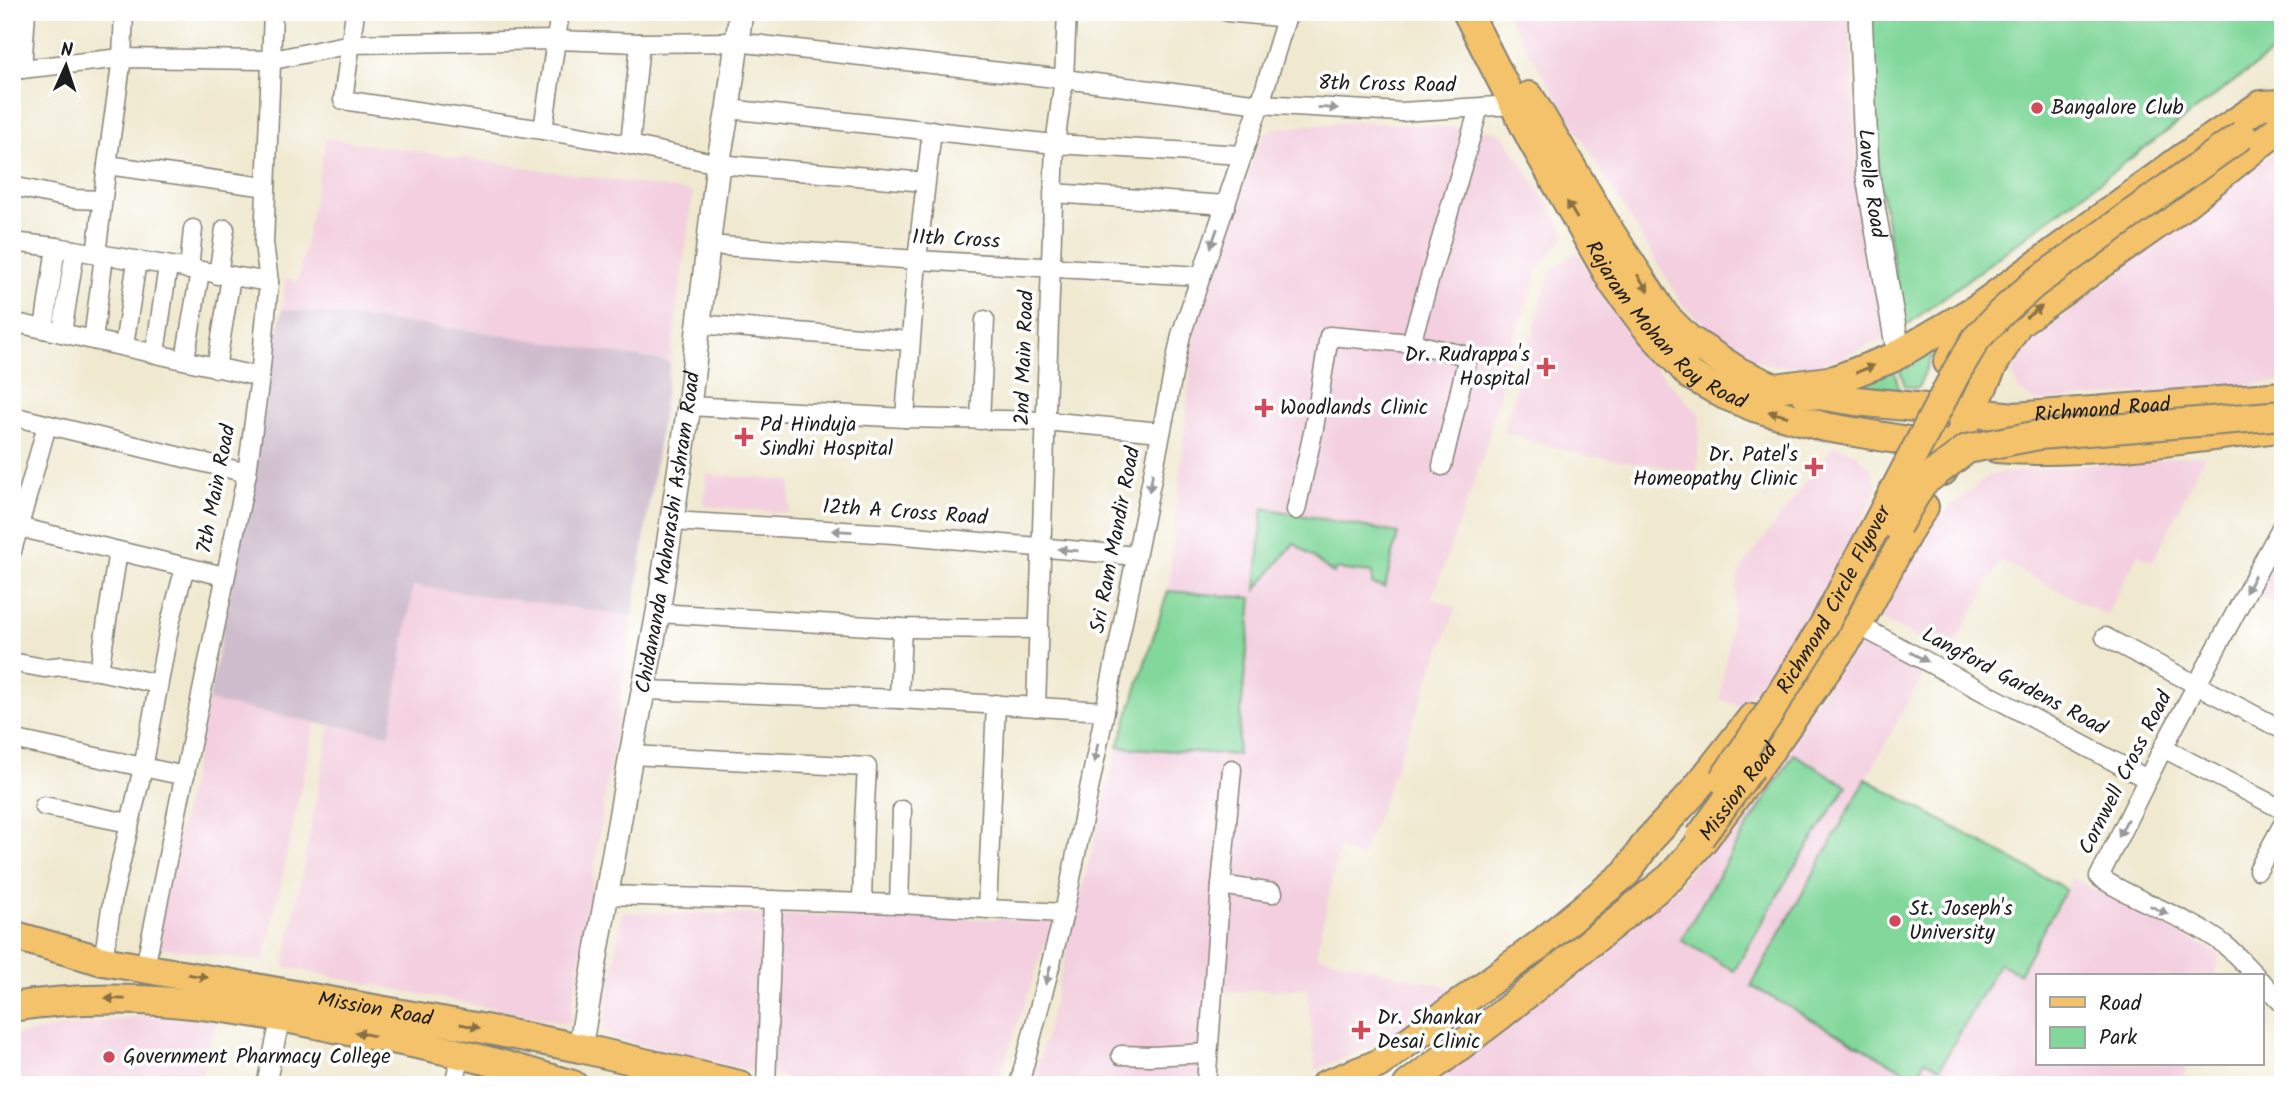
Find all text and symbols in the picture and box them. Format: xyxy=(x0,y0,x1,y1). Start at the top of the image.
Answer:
north arrow xyxy=(32,32,102,102)
text: N xyxy=(60,36,74,66)
street label: 8th Cross Road xyxy=(1318,67,1457,103)
place label: Bangalore Club xyxy=(2051,92,2184,125)
marker: Bangalore Club xyxy=(2029,100,2045,116)
one-way arrow xyxy=(1317,102,1339,113)
street label: Lavelle Road xyxy=(1849,128,1895,241)
one-way arrow xyxy=(1566,201,1578,220)
street label: 11th Cross xyxy=(911,221,1001,259)
one-way arrow xyxy=(1208,228,1219,249)
street label: Rajaram Mohan Roy Road xyxy=(1576,235,1752,419)
one-way arrow xyxy=(1636,274,1649,293)
street label: 2nd Main Road xyxy=(1006,289,1044,426)
one-way arrow xyxy=(2024,305,2043,319)
place label: Dr. Rudrappa's Hospital xyxy=(1405,339,1530,396)
marker: Dr. Rudrappa's Hospital xyxy=(1536,357,1556,377)
one-way arrow xyxy=(1854,363,1875,374)
street label: Chidananda Maharashi Ashram Road xyxy=(627,369,710,696)
street label: Richmond Road xyxy=(2033,388,2172,432)
place label: Woodlands Clinic xyxy=(1280,392,1428,425)
marker: Woodlands Clinic xyxy=(1254,398,1274,418)
one-way arrow xyxy=(1767,408,1789,419)
place label: Pd Hinduja Sindhi Hospital xyxy=(760,409,893,466)
street label: 7th Main Road xyxy=(188,421,246,556)
marker: Pd Hinduja Sindhi Hospital xyxy=(734,427,754,447)
place label: Dr. Patel's Homeopathy Clinic xyxy=(1633,439,1798,496)
street label: Sri Ram Mandir Road xyxy=(1082,443,1150,636)
marker: Dr. Patel's Homeopathy Clinic xyxy=(1804,457,1824,477)
one-way arrow xyxy=(1146,471,1157,493)
street label: 12th A Cross Road xyxy=(821,491,989,535)
street label: Richmond Circle Flyover xyxy=(1768,499,1901,701)
one-way arrow xyxy=(830,525,852,536)
one-way arrow xyxy=(1057,544,1079,555)
one-way arrow xyxy=(2244,574,2255,594)
street label: Langford Gardens Road xyxy=(1915,619,2113,745)
one-way arrow xyxy=(1909,651,1928,663)
street label: Cornwell Cross Road xyxy=(2070,685,2182,861)
street label: Mission Road xyxy=(1691,736,1787,848)
one-way arrow xyxy=(1091,742,1102,764)
one-way arrow xyxy=(2118,818,2129,838)
place label: St. Joseph's University xyxy=(1909,893,2013,950)
one-way arrow xyxy=(2149,904,2169,915)
marker: St. Joseph's University xyxy=(1887,913,1903,929)
one-way arrow xyxy=(1042,964,1053,986)
one-way arrow xyxy=(187,971,209,982)
legend xyxy=(2036,974,2264,1066)
street label: Mission Road xyxy=(315,983,435,1036)
text: Road xyxy=(2099,988,2142,1021)
one-way arrow xyxy=(104,994,126,1005)
place label: Dr. Shankar Desai Clinic xyxy=(1377,1002,1482,1059)
marker: Dr. Shankar Desai Clinic xyxy=(1351,1020,1371,1040)
one-way arrow xyxy=(459,1021,481,1032)
text: Park xyxy=(2099,1022,2137,1055)
one-way arrow xyxy=(354,1028,376,1039)
place label: Government Pharmacy College xyxy=(123,1041,391,1074)
marker: Government Pharmacy College xyxy=(101,1049,117,1065)

